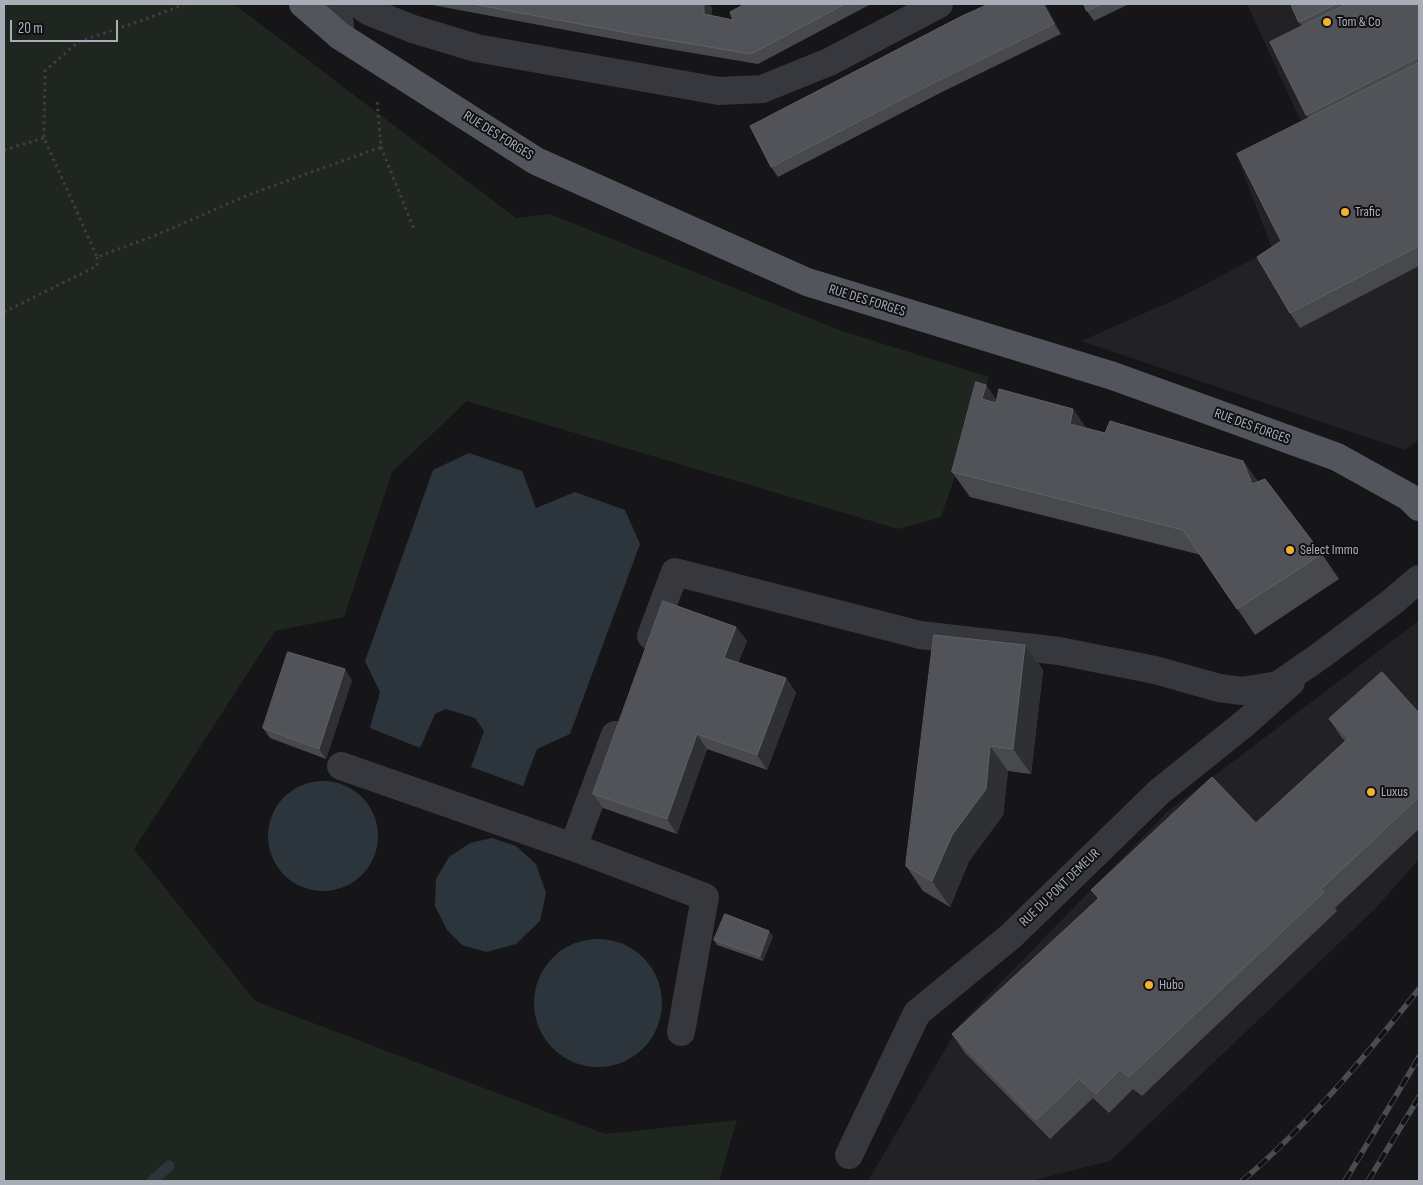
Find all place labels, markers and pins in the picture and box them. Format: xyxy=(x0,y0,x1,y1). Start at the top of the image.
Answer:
place label: Tom & Co xyxy=(1337,14,1381,30)
marker: Tom & Co xyxy=(1321,16,1333,28)
place label: Trafic xyxy=(1355,204,1381,220)
marker: Trafic xyxy=(1339,206,1351,218)
place label: Select Immo xyxy=(1300,542,1358,558)
marker: Select Immo xyxy=(1284,544,1296,556)
place label: Luxus xyxy=(1381,784,1408,800)
marker: Luxus xyxy=(1365,786,1377,798)
place label: Hubo xyxy=(1159,977,1184,993)
marker: Hubo xyxy=(1143,979,1155,991)

